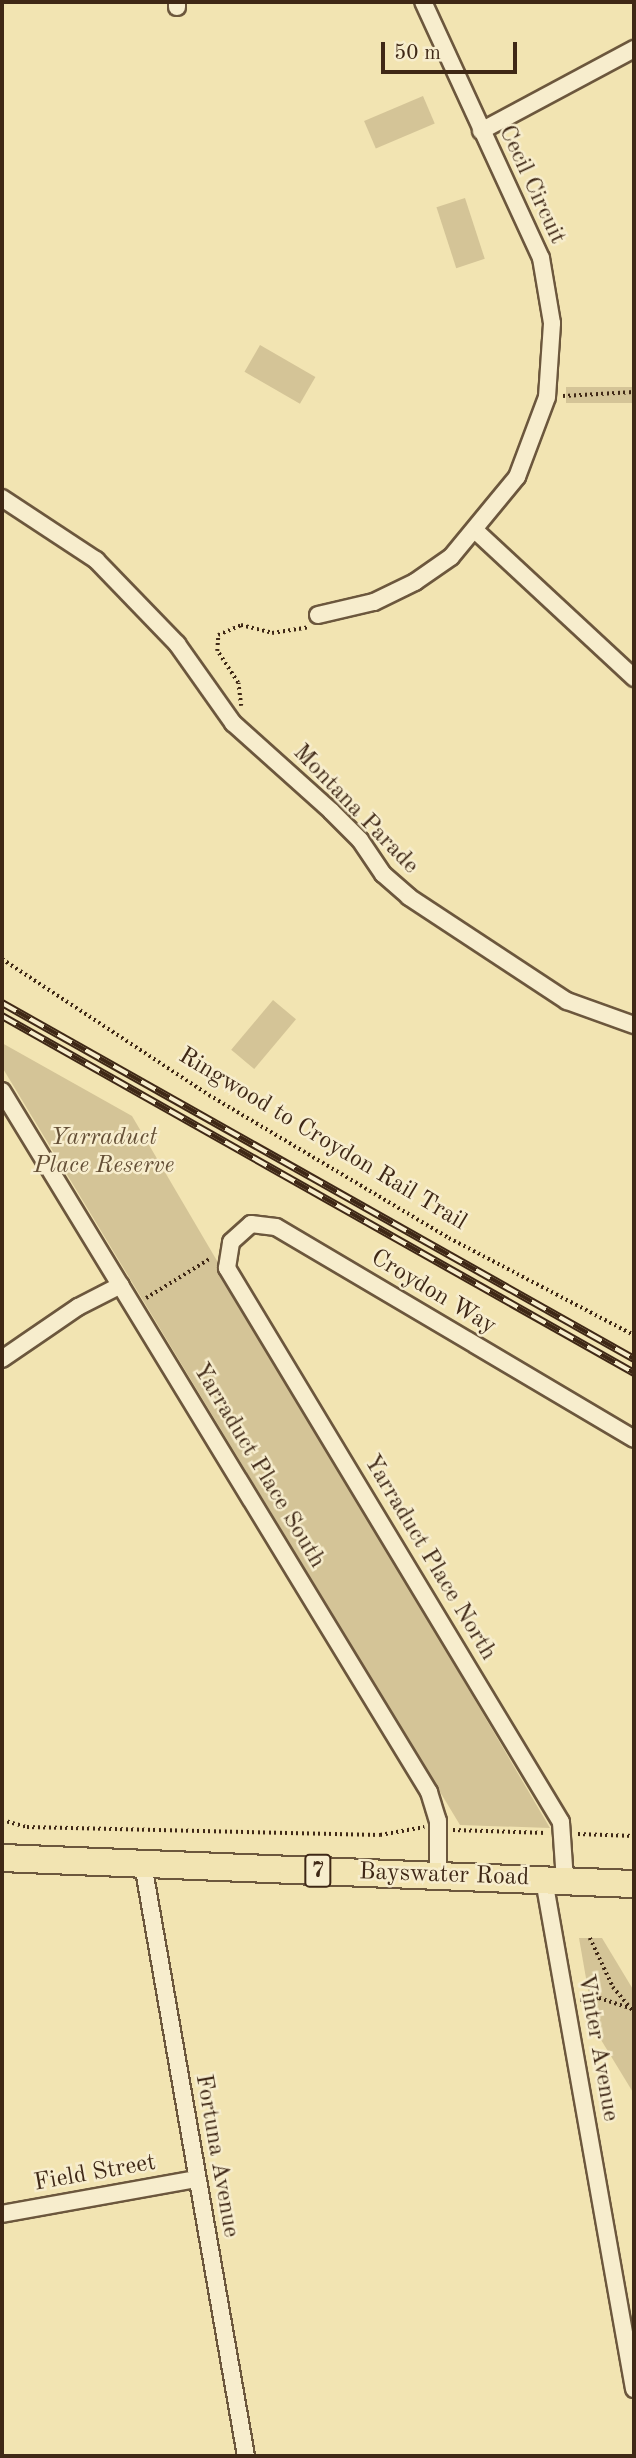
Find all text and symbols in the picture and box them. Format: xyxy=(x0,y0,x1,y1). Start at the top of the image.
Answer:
scale bar xyxy=(384,28,520,72)
text: 50 m xyxy=(394,43,441,64)
street label: Cecil Circuit xyxy=(491,121,571,249)
street label: Montana Parade xyxy=(286,739,424,881)
street label: Ringwood to Croydon Rail Trail xyxy=(173,1042,471,1238)
park label: Yarraduct Place Reserve xyxy=(34,1125,174,1181)
street label: Croydon Way xyxy=(365,1244,501,1342)
street label: Yarraduct Place South xyxy=(185,1358,331,1574)
street label: Yarraduct Place North xyxy=(356,1450,502,1666)
road number: 7 xyxy=(304,1852,332,1890)
street label: Bayswater Road xyxy=(358,1859,530,1893)
street label: Vinter Avenue xyxy=(570,1972,624,2124)
street label: Fortuna Avenue xyxy=(187,2072,245,2240)
street label: Field Street xyxy=(32,2149,158,2199)

